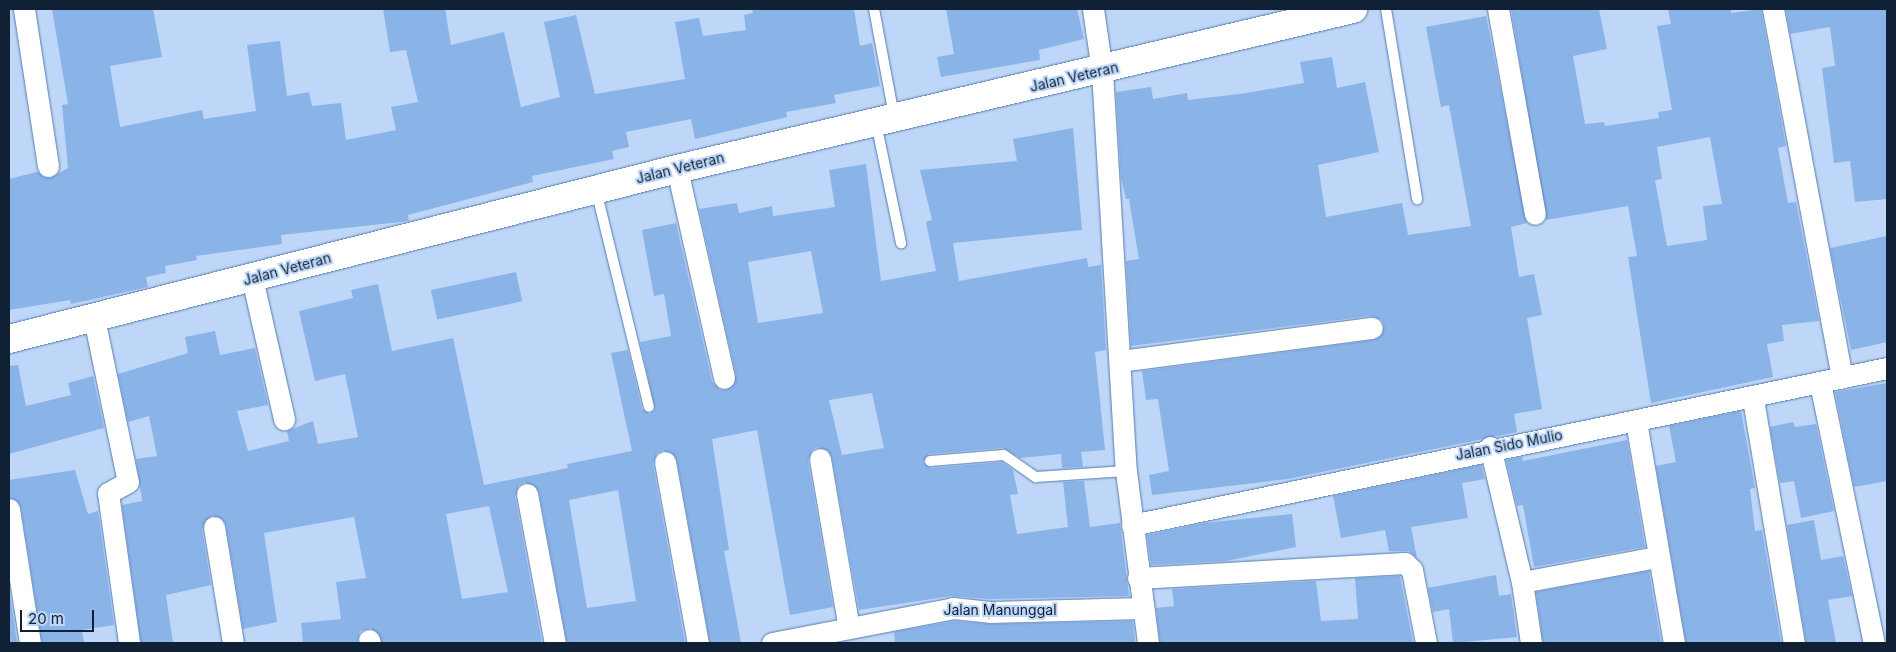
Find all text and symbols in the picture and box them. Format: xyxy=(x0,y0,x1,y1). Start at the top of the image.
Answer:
street label: Jalan Veteran xyxy=(1028,59,1120,95)
street label: Jalan Veteran xyxy=(634,149,726,187)
street label: Jalan Veteran xyxy=(241,249,333,289)
street label: Jalan Sido Mulio xyxy=(1454,426,1564,464)
scale bar xyxy=(22,600,96,632)
street label: Jalan Manunggal xyxy=(943,602,1057,618)
text: 20 m xyxy=(28,609,64,628)

